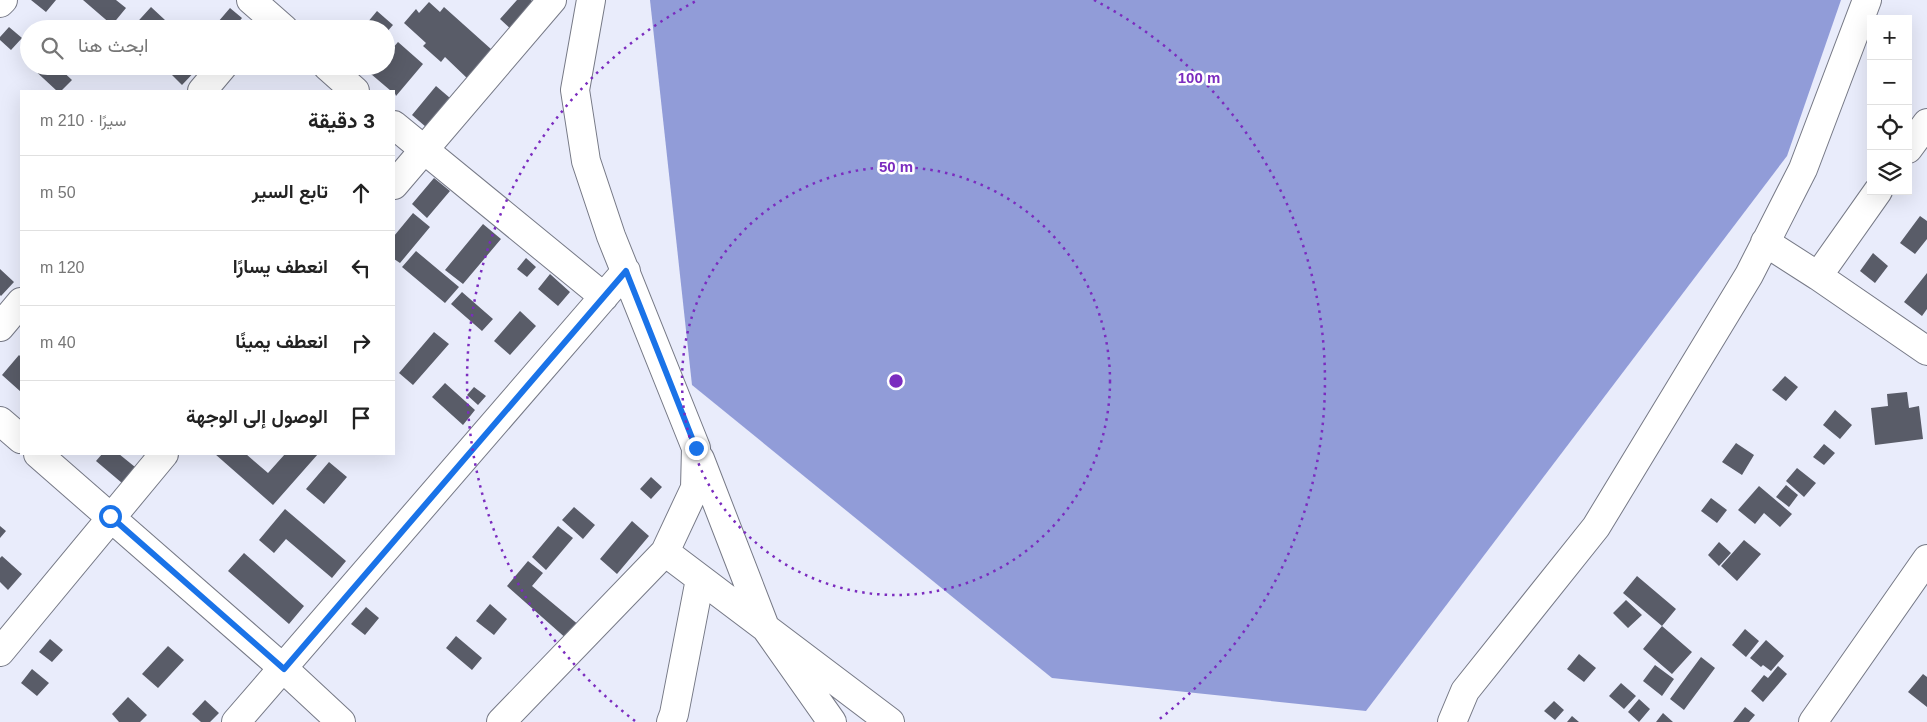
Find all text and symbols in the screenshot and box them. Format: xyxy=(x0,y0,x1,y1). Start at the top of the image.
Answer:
map controls xyxy=(1867,15,1912,195)
button: + xyxy=(1867,15,1912,60)
search box xyxy=(20,20,395,75)
icon: search xyxy=(38,34,66,62)
text: ابحث هنا xyxy=(78,35,148,56)
button: − xyxy=(1867,60,1912,105)
text: 100 m xyxy=(1178,69,1220,86)
button: locate xyxy=(1867,105,1912,150)
text: 3 دقيقة xyxy=(308,109,375,132)
text: سيرًا · 210 m xyxy=(40,112,126,129)
button: layers xyxy=(1867,150,1912,195)
text: 50 m xyxy=(879,158,913,175)
icon: ahead xyxy=(347,179,375,207)
text: تابع السير xyxy=(252,181,328,202)
text: 50 m xyxy=(40,184,76,201)
icon: left xyxy=(347,254,375,282)
text: انعطف يسارًا xyxy=(233,256,328,277)
text: 120 m xyxy=(40,259,84,276)
icon: right xyxy=(347,329,375,357)
text: انعطف يمينًا xyxy=(235,331,328,352)
text: 40 m xyxy=(40,334,76,351)
centre of rings xyxy=(887,372,905,390)
icon: arrive xyxy=(347,404,375,432)
text: الوصول إلى الوجهة xyxy=(186,406,328,427)
route end xyxy=(685,437,708,460)
route start xyxy=(99,505,122,528)

